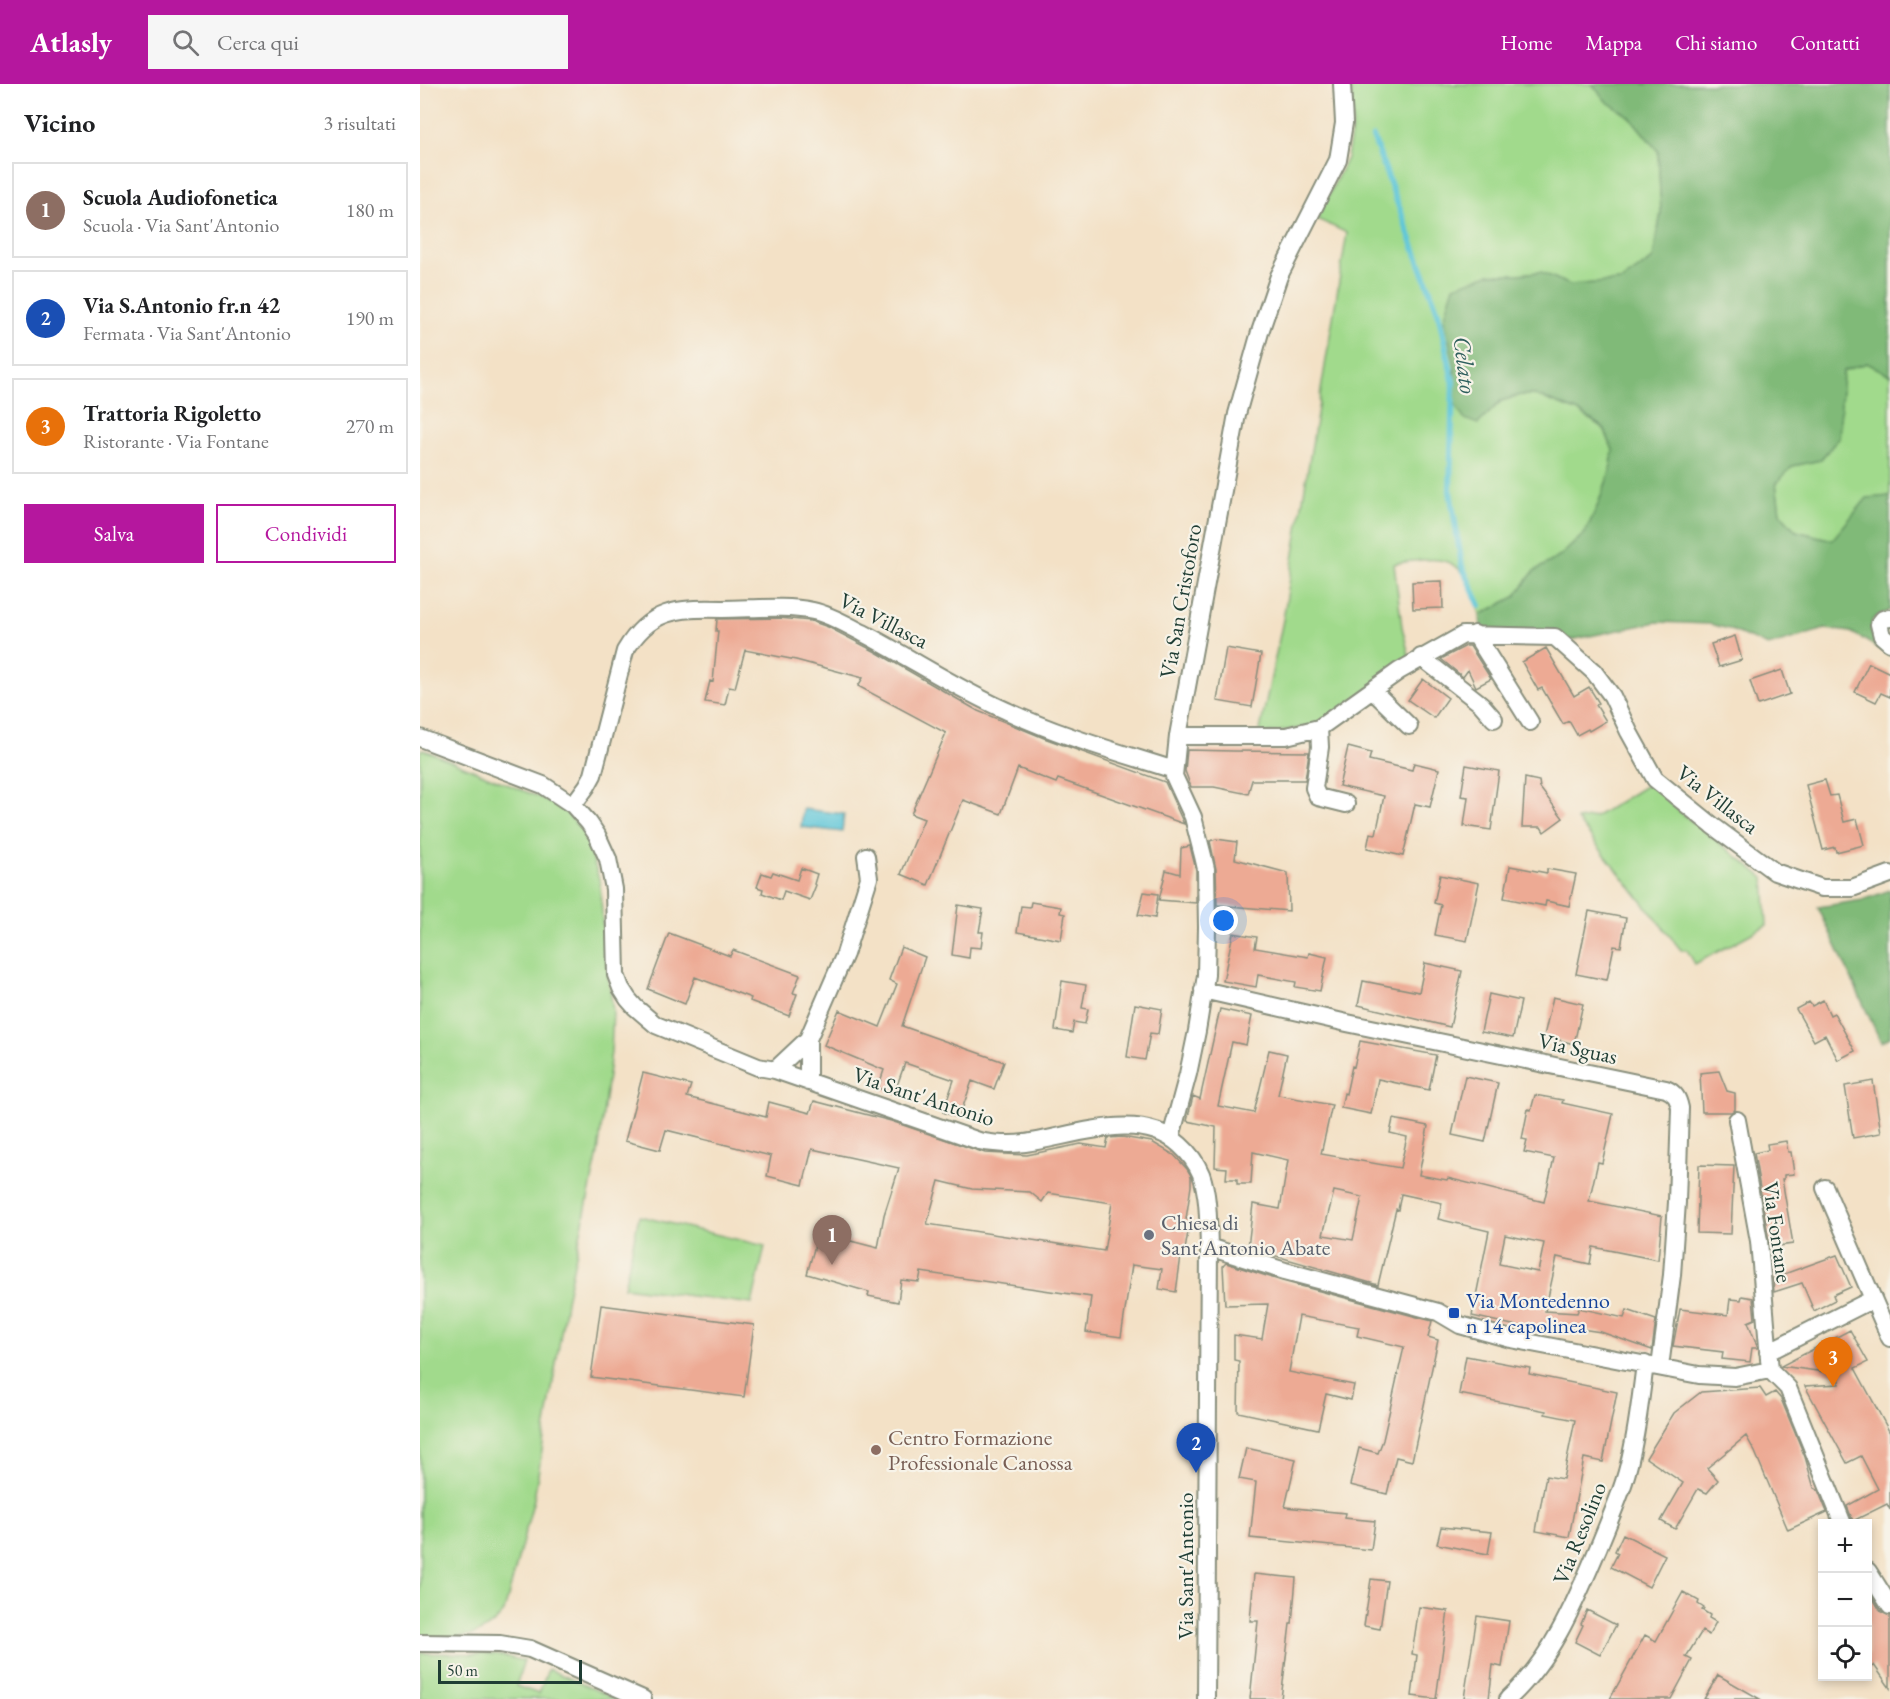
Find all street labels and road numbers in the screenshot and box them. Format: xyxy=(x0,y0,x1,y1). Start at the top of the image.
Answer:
street label: Via San Cristoforo xyxy=(1153,521,1208,681)
street label: Via Villasca xyxy=(834,586,934,655)
street label: Via Villasca xyxy=(1671,758,1765,841)
street label: Via Sguas xyxy=(1536,1026,1620,1071)
street label: Via Sant'Antonio xyxy=(849,1060,999,1133)
street label: Via Fontane xyxy=(1756,1180,1799,1285)
street label: Via Resolino xyxy=(1546,1478,1613,1589)
street label: Via Sant'Antonio xyxy=(1171,1492,1200,1640)

